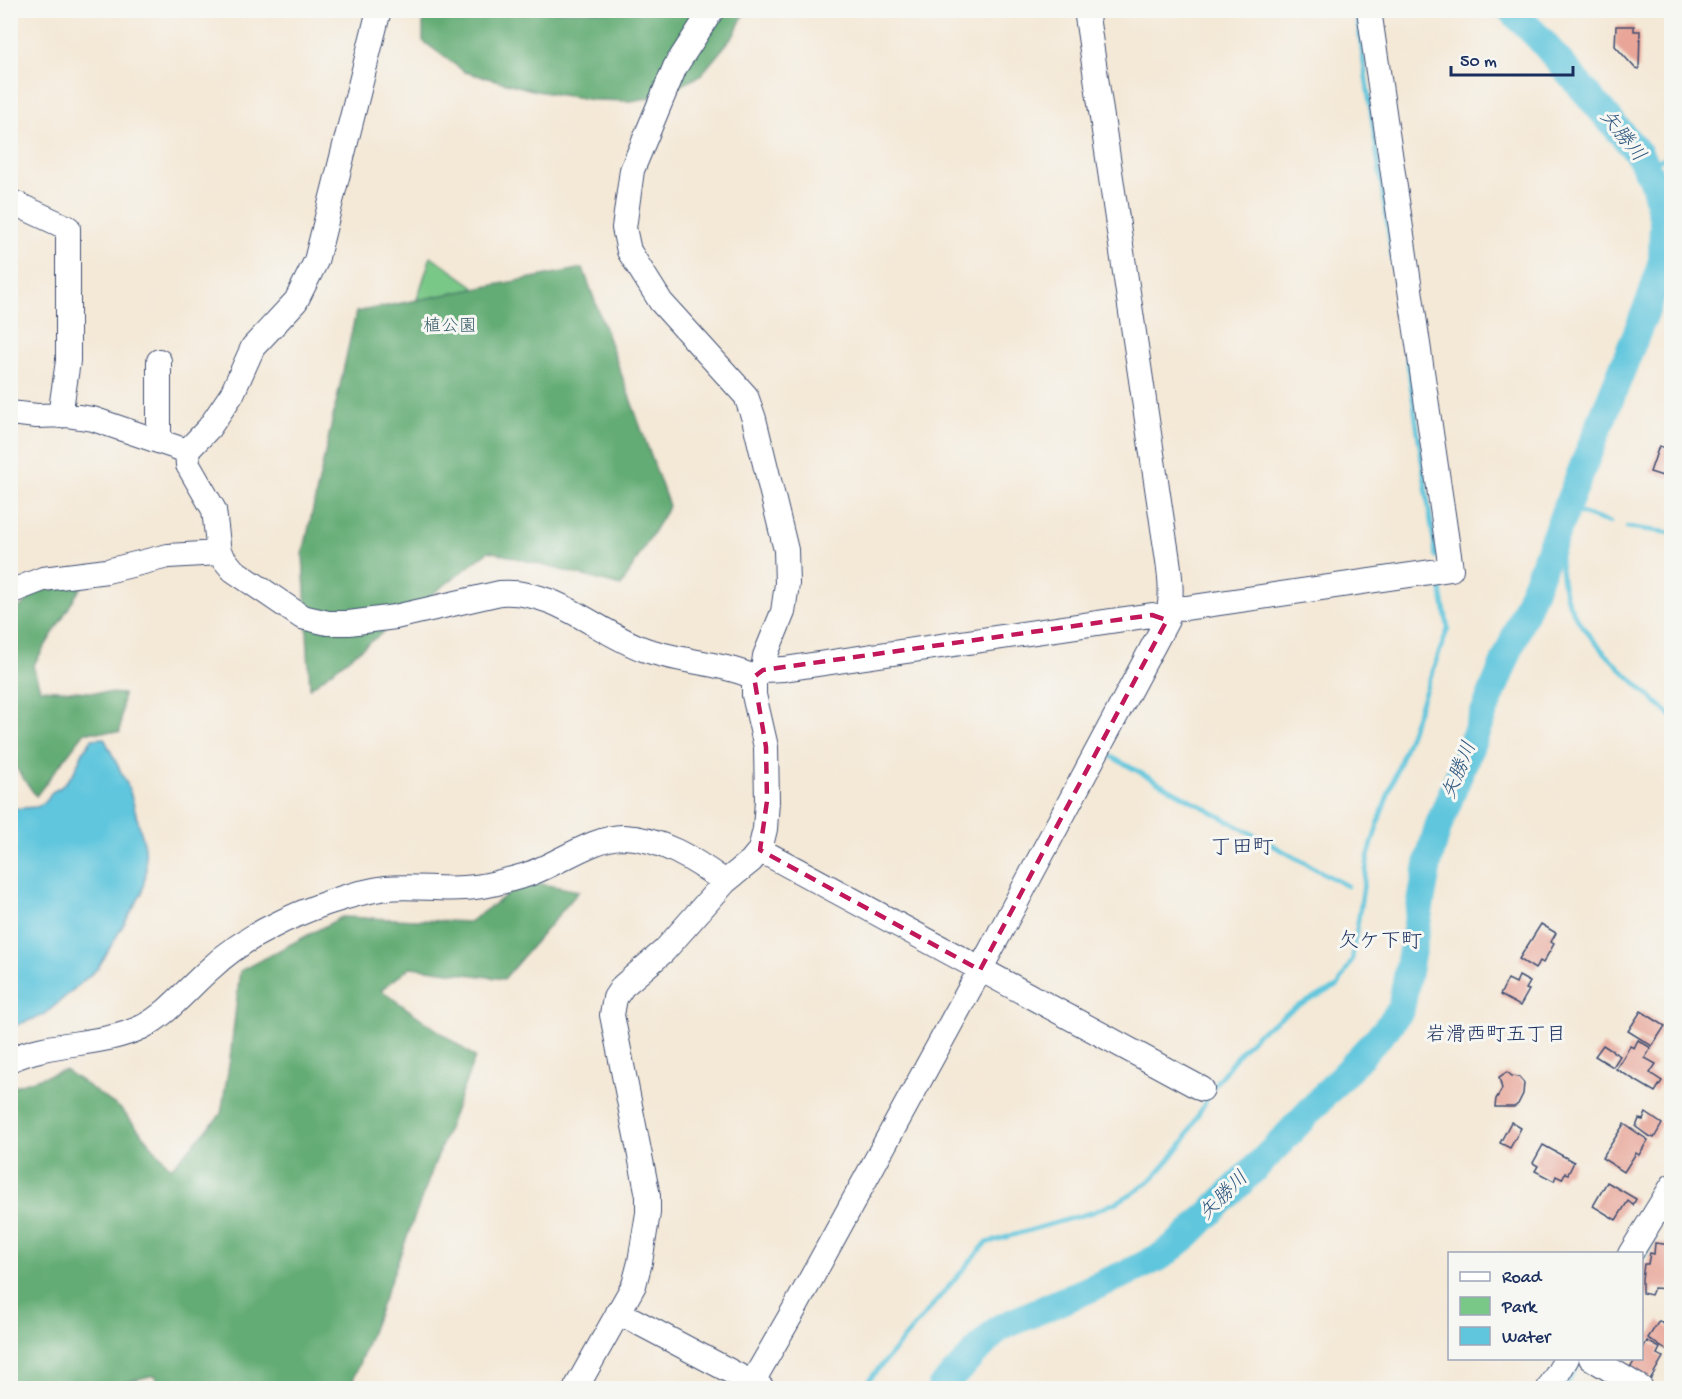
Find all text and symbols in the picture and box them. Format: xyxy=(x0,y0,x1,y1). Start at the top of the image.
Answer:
scale bar xyxy=(1451,39,1572,77)
text: 50 m xyxy=(1460,52,1497,73)
water label: 矢勝川 xyxy=(1593,105,1650,168)
park label: 植公園 xyxy=(423,316,477,338)
water label: 矢勝川 xyxy=(1437,738,1483,803)
district label: 丁田町 xyxy=(1211,837,1274,862)
district label: 欠ケ下町 xyxy=(1338,929,1422,956)
district label: 岩滑西町五丁目 xyxy=(1426,1024,1566,1048)
water label: 矢勝川 xyxy=(1194,1166,1254,1226)
legend xyxy=(1448,1252,1643,1360)
text: Road xyxy=(1502,1268,1543,1289)
text: Park xyxy=(1501,1298,1538,1319)
text: Water xyxy=(1502,1328,1552,1349)

